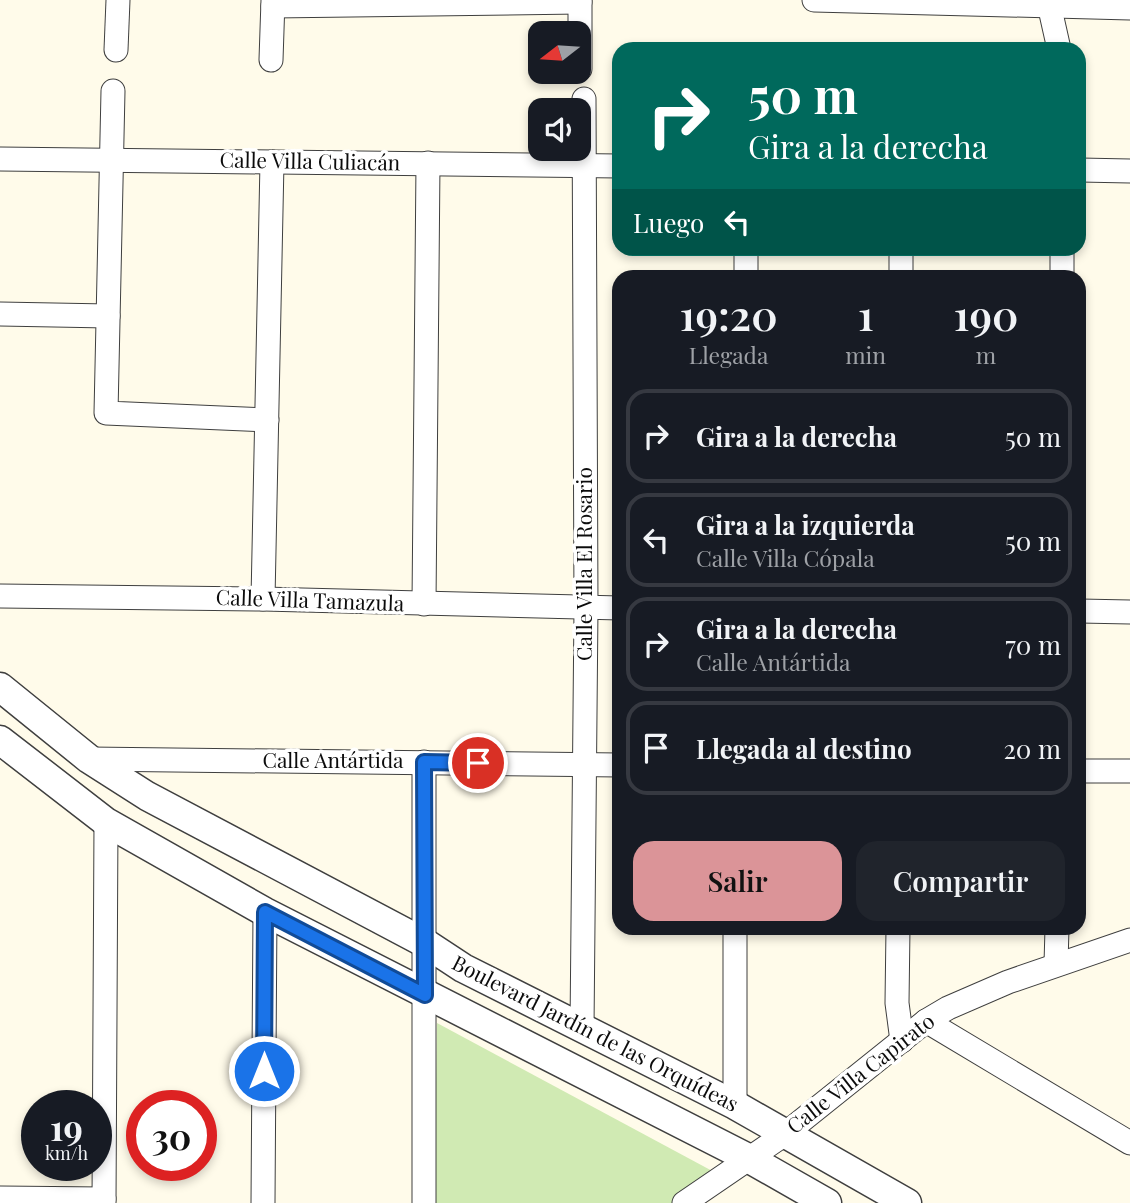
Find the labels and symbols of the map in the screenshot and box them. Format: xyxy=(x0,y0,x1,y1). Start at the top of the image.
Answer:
north arrow xyxy=(528,21,592,84)
street label: Calle Villa Culiacán xyxy=(220,144,401,176)
street label: Calle Villa El Rosario xyxy=(569,467,597,661)
street label: Calle Villa Tamazula xyxy=(215,582,405,616)
pin xyxy=(448,733,508,793)
street label: Calle Antártida xyxy=(262,745,404,773)
street label: Boulevard Jardín de las Orquídeas xyxy=(448,948,744,1117)
street label: Calle Villa Capirato xyxy=(780,1006,939,1139)
position arrow xyxy=(227,1034,301,1108)
speed limit sign: 30 xyxy=(126,1090,217,1181)

